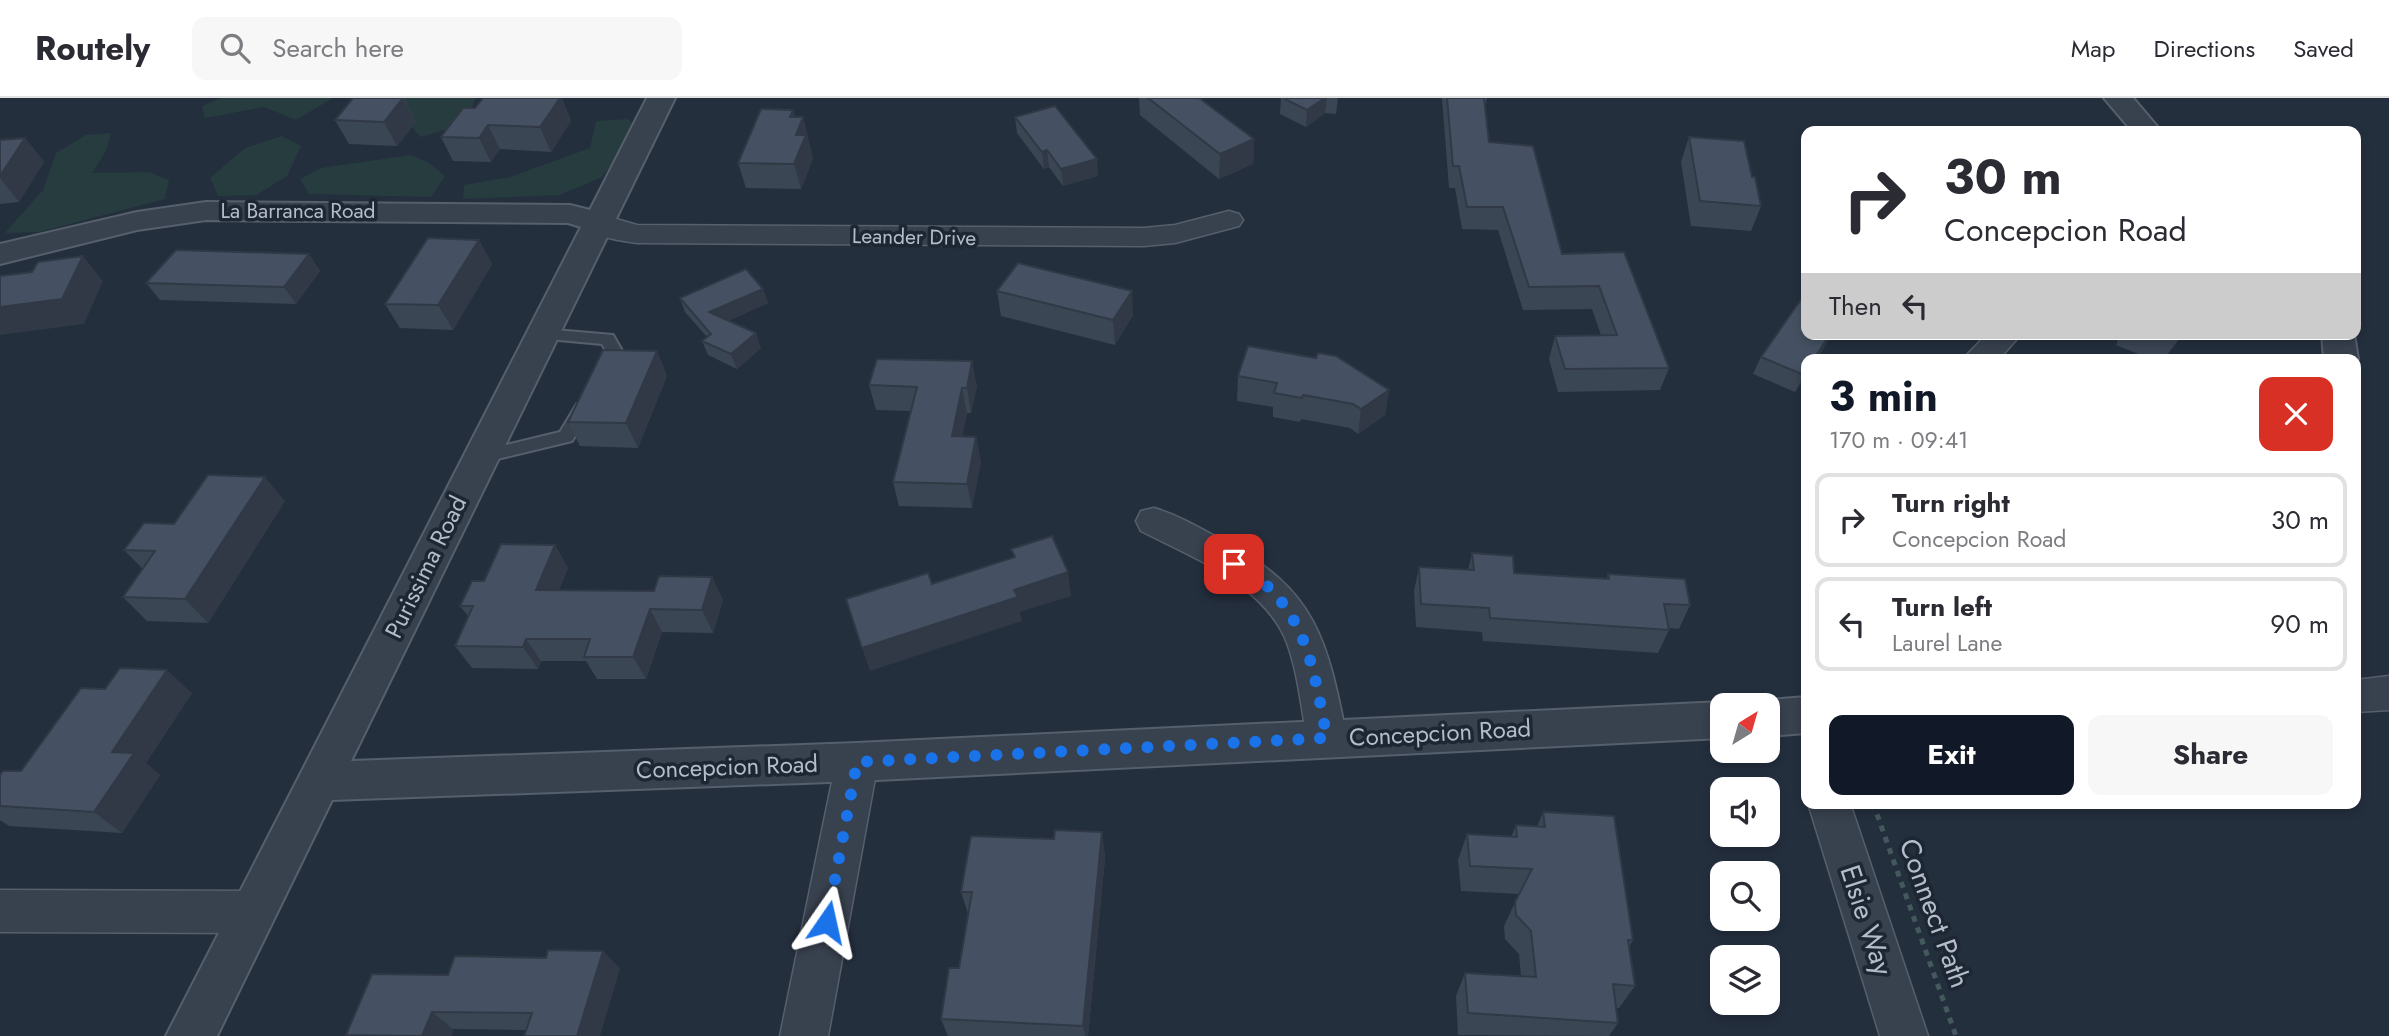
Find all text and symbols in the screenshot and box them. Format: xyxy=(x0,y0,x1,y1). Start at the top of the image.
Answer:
search box xyxy=(192,17,682,80)
text: Routely xyxy=(35,25,150,72)
icon: search xyxy=(216,29,254,67)
text: Search here xyxy=(272,29,404,67)
text: Map xyxy=(2071,31,2116,66)
text: Directions xyxy=(2154,31,2255,66)
text: Saved xyxy=(2293,31,2354,66)
text: 30 m xyxy=(1944,142,2062,212)
icon: right xyxy=(1829,154,1920,245)
street label: La Barranca Road xyxy=(221,196,375,226)
text: Concepcion Road xyxy=(1944,207,2187,253)
street label: Leander Drive xyxy=(852,221,977,253)
text: Then xyxy=(1829,287,1882,325)
icon: left xyxy=(1896,287,1934,325)
text: 3 min xyxy=(1829,366,1938,427)
button: close xyxy=(2259,377,2333,451)
text: 170 m · 09:41 xyxy=(1829,423,1968,457)
text: Turn right xyxy=(1892,484,2010,522)
street label: Purissima Road xyxy=(376,490,475,644)
icon: right xyxy=(1833,501,1871,539)
text: 30 m xyxy=(2271,501,2329,539)
text: Concepcion Road xyxy=(1892,522,2066,556)
pin xyxy=(1204,534,1264,594)
icon: arrive xyxy=(1215,545,1253,583)
text: Turn left xyxy=(1892,588,1992,626)
icon: left xyxy=(1833,605,1871,643)
text: 90 m xyxy=(2270,605,2329,643)
text: Laurel Lane xyxy=(1892,626,2002,660)
north arrow xyxy=(1710,693,1780,763)
map controls xyxy=(1710,693,1780,1015)
street label: Concepcion Road xyxy=(1348,710,1532,755)
button: Exit xyxy=(1829,715,2074,795)
button: Share xyxy=(2088,715,2333,795)
street label: Concepcion Road xyxy=(635,746,819,787)
button: sound xyxy=(1710,777,1780,847)
street label: Connect Path xyxy=(1889,833,1981,994)
street label: Elsie Way xyxy=(1829,860,1904,981)
button: search xyxy=(1710,861,1780,931)
position arrow xyxy=(790,885,864,959)
button: layers xyxy=(1710,945,1780,1015)

